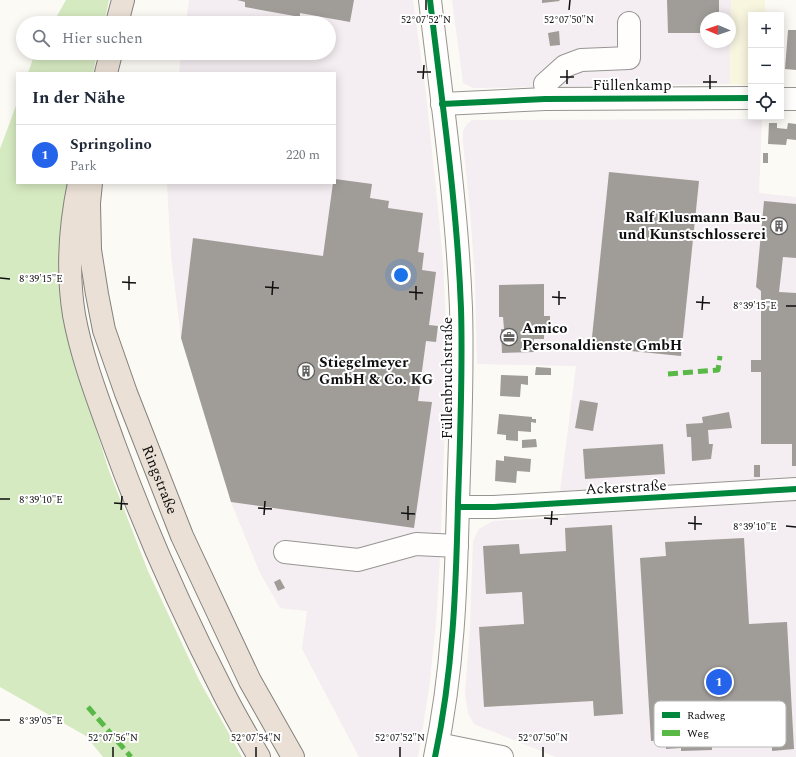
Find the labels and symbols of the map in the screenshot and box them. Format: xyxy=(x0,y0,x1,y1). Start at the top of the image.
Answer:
text: 52°07'52"N xyxy=(401,12,451,28)
text: 52°07'50"N xyxy=(544,12,594,28)
north arrow xyxy=(700,12,736,48)
street label: Füllenkamp xyxy=(592,74,672,97)
place label: Ralf Klusmann Bau- und Kunstschlosserei xyxy=(619,206,766,246)
building icon: Ralf Klusmann Bau- und Kunstschlosserei xyxy=(769,216,789,236)
your location xyxy=(391,265,411,285)
text: 8°39'15"E xyxy=(19,271,63,287)
text: 8°39'15"E xyxy=(733,298,777,314)
street label: Füllenbruchstraße xyxy=(436,317,459,439)
place label: Amico Personaldienste GmbH xyxy=(522,317,682,357)
office icon: Amico Personaldienste GmbH xyxy=(499,327,519,347)
place label: Stiegelmeyer GmbH & Co. KG xyxy=(319,351,433,391)
building icon: Stiegelmeyer GmbH & Co. KG xyxy=(296,361,316,381)
street label: Ringstraße xyxy=(135,442,183,518)
street label: Ackerstraße xyxy=(585,474,667,501)
text: 8°39'10"E xyxy=(19,492,63,508)
text: 8°39'10"E xyxy=(733,519,777,535)
pin: 1 xyxy=(706,667,732,697)
legend xyxy=(654,701,786,747)
text: Radweg xyxy=(687,707,726,724)
text: 8°39'05"E xyxy=(19,713,63,729)
text: Weg xyxy=(687,725,709,742)
text: 52°07'56"N xyxy=(88,730,138,746)
text: 52°07'54"N xyxy=(231,730,281,746)
text: 52°07'52"N xyxy=(375,730,425,746)
text: 52°07'50"N xyxy=(518,730,568,746)

